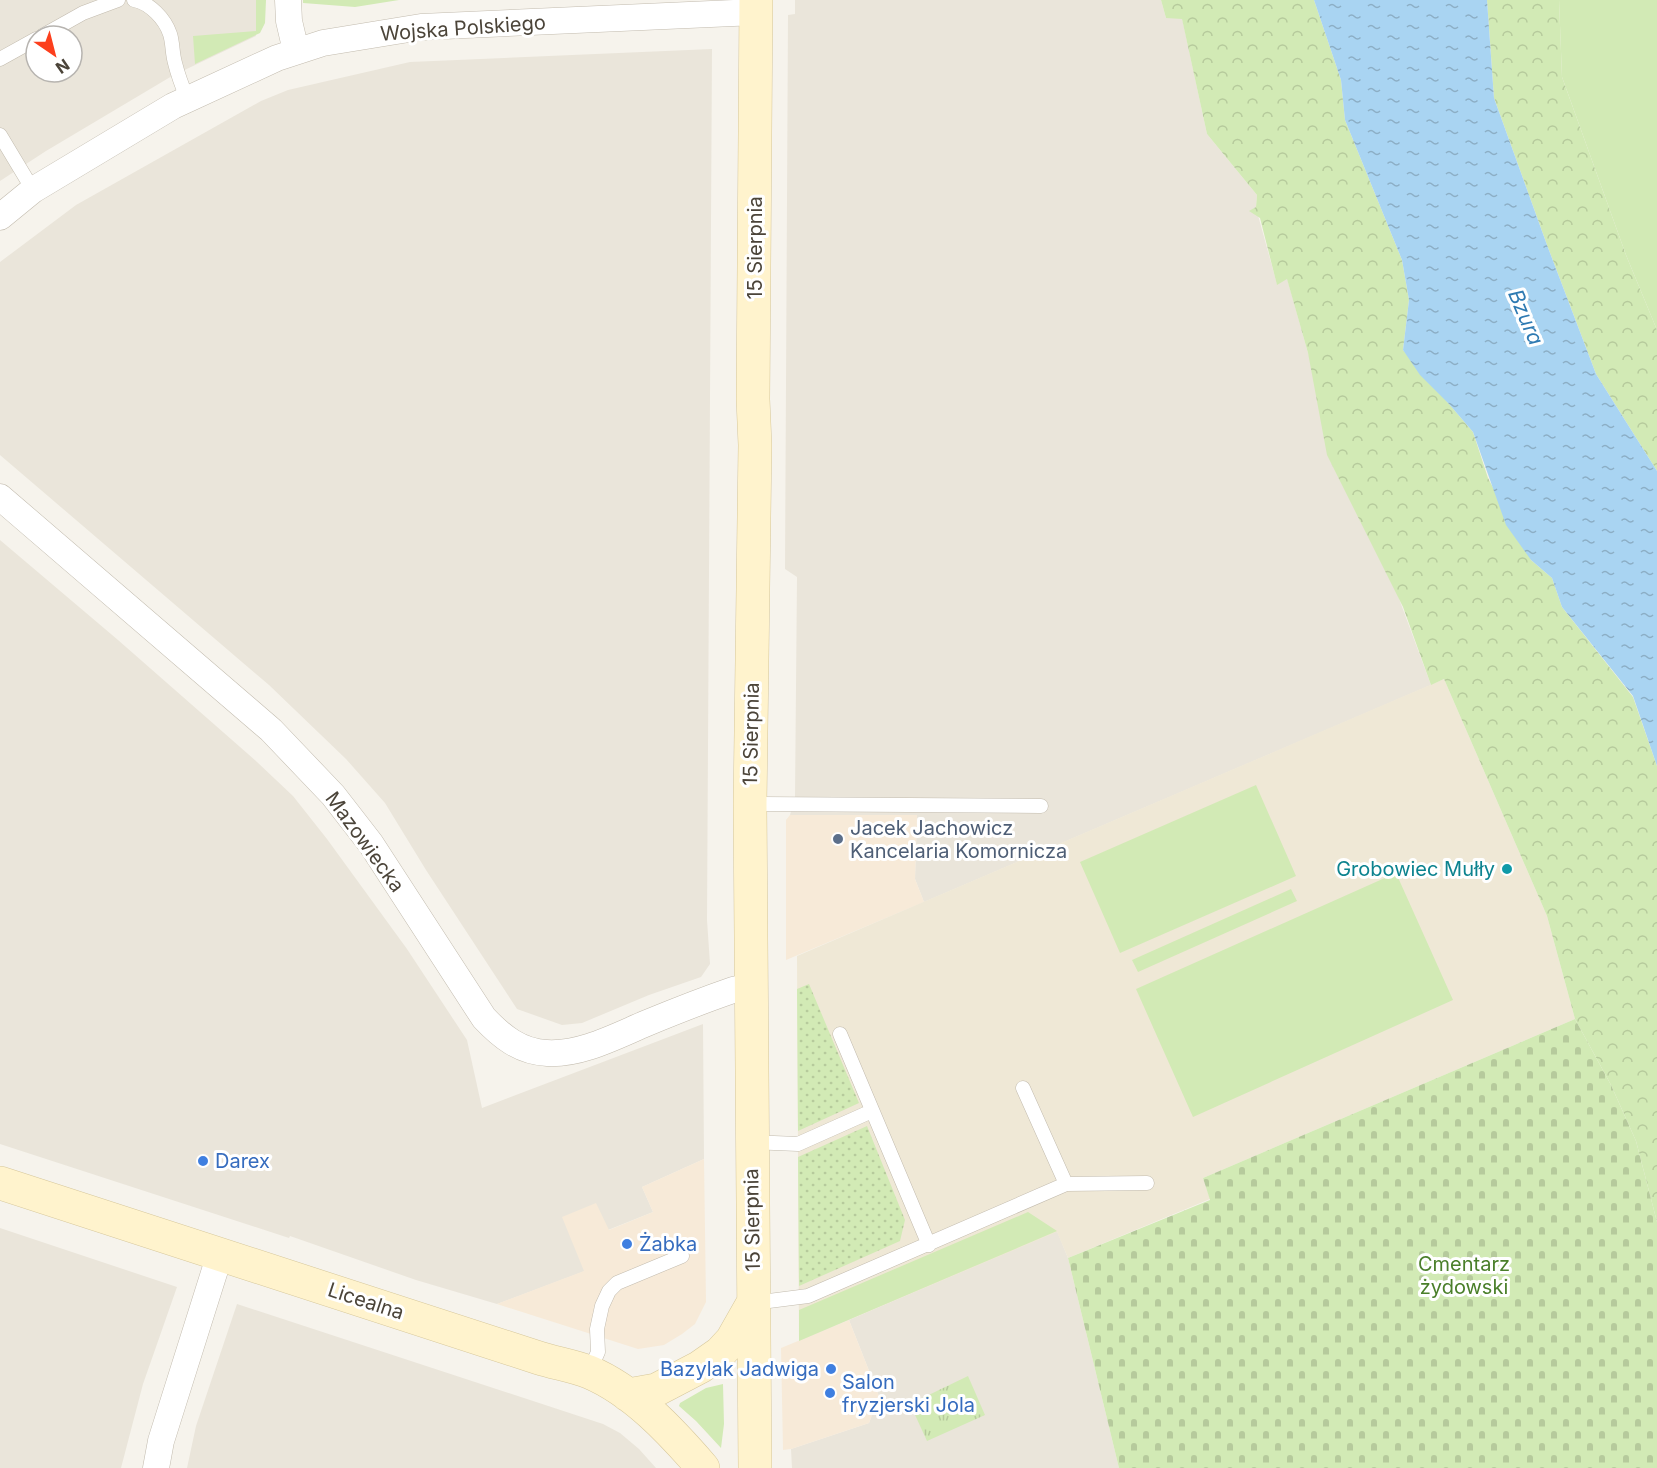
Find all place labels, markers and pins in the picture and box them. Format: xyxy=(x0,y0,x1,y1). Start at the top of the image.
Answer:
place label: Jacek Jachowicz Kancelaria Komornicza xyxy=(850,816,1067,863)
marker: Jacek Jachowicz Kancelaria Komornicza xyxy=(831,832,845,846)
place label: Grobowiec Mułły xyxy=(1336,857,1495,881)
marker: Grobowiec Mułły xyxy=(1500,862,1514,876)
place label: Darex xyxy=(215,1149,270,1173)
marker: Darex xyxy=(196,1154,210,1168)
place label: Żabka xyxy=(639,1231,697,1256)
marker: Żabka xyxy=(620,1237,634,1251)
place label: Bazylak Jadwiga xyxy=(660,1357,819,1381)
marker: Bazylak Jadwiga xyxy=(824,1362,838,1376)
place label: Salon fryzjerski Jola xyxy=(842,1370,975,1417)
marker: Salon fryzjerski Jola xyxy=(823,1386,837,1400)

